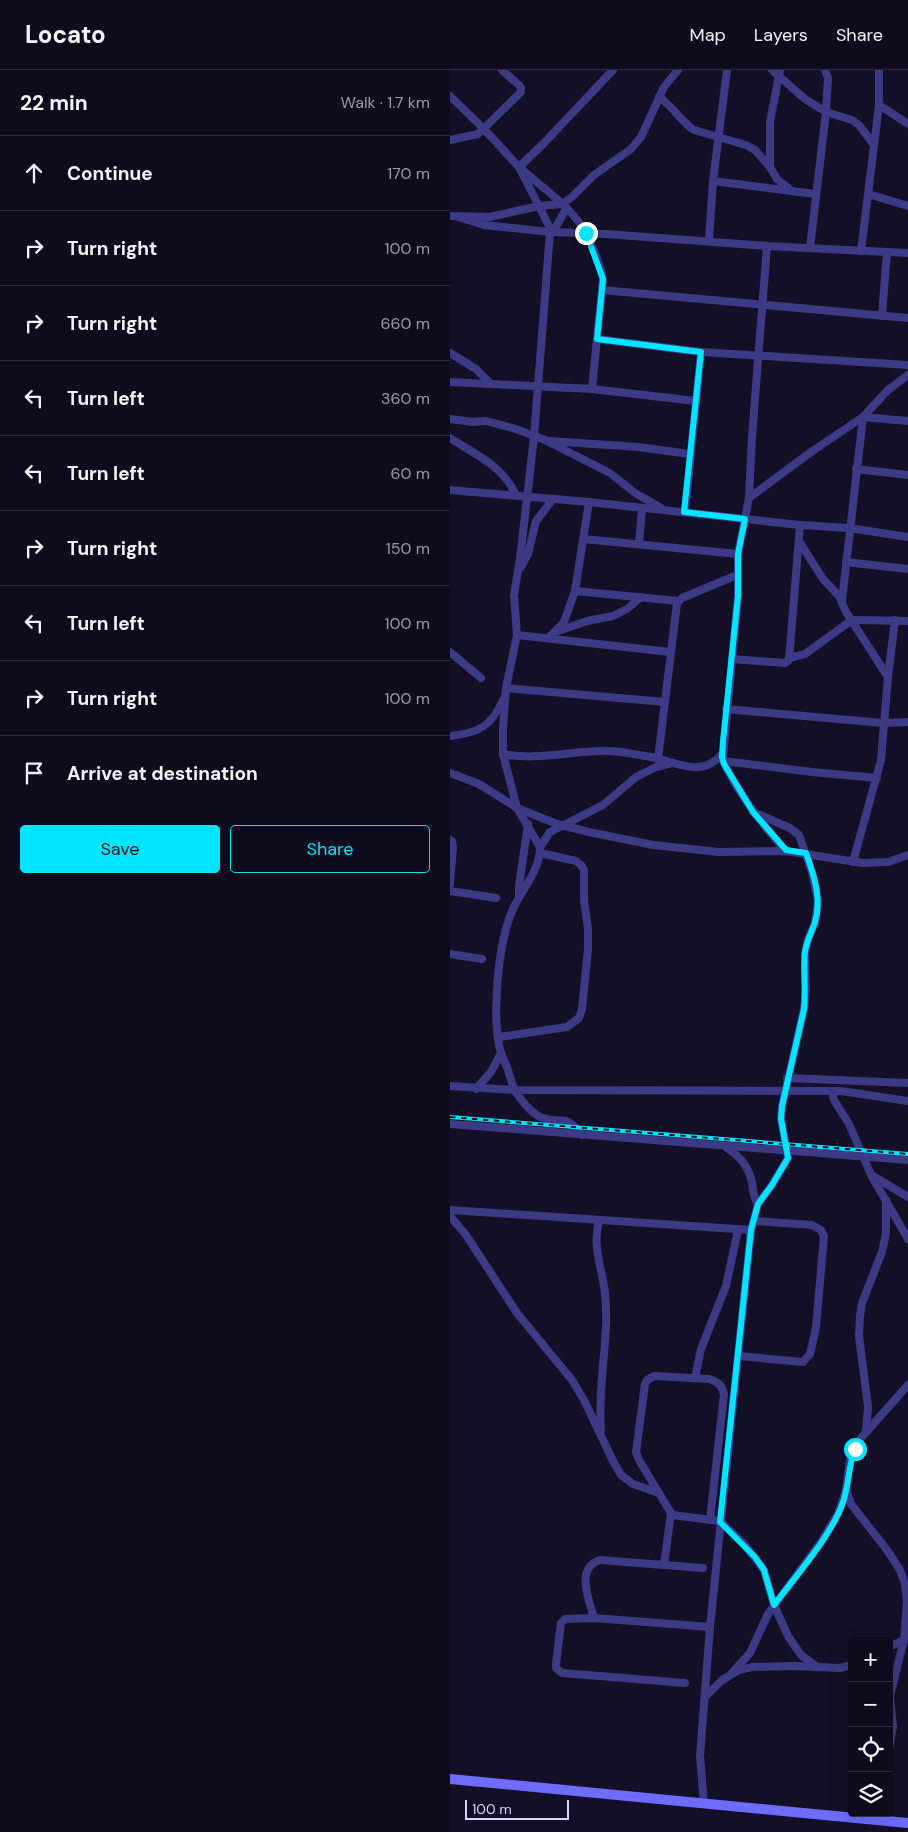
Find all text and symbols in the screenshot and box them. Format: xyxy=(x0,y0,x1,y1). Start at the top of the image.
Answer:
text: Locato xyxy=(25,19,106,50)
text: Map xyxy=(690,23,726,47)
text: Layers xyxy=(754,23,808,47)
text: Share xyxy=(836,23,883,47)
text: 22 min xyxy=(20,89,88,117)
text: Walk · 1.7 km xyxy=(340,92,430,113)
icon: ahead xyxy=(20,159,48,187)
text: Continue xyxy=(67,161,153,186)
text: 170 m xyxy=(387,163,430,184)
route end xyxy=(575,222,598,245)
icon: right xyxy=(20,234,48,262)
text: Turn right xyxy=(67,236,157,261)
text: 100 m xyxy=(385,238,430,259)
icon: right xyxy=(20,309,48,337)
text: Turn right xyxy=(67,311,157,336)
text: 660 m xyxy=(380,313,430,334)
icon: left xyxy=(20,384,48,412)
text: Turn left xyxy=(67,386,145,411)
text: 360 m xyxy=(381,388,430,409)
icon: left xyxy=(20,459,48,487)
text: Turn left xyxy=(67,461,145,486)
text: 60 m xyxy=(390,463,430,484)
icon: right xyxy=(20,534,48,562)
text: Turn right xyxy=(67,536,157,561)
text: 150 m xyxy=(386,538,430,559)
icon: left xyxy=(20,609,48,637)
text: Turn left xyxy=(67,611,145,636)
text: 100 m xyxy=(385,613,430,634)
icon: right xyxy=(20,684,48,712)
text: Turn right xyxy=(67,686,157,711)
text: 100 m xyxy=(385,688,430,709)
icon: arrive xyxy=(20,759,48,787)
text: Arrive at destination xyxy=(67,761,258,786)
button: Save xyxy=(20,825,220,873)
button: Share xyxy=(230,825,430,873)
route start xyxy=(844,1438,867,1461)
map controls xyxy=(848,1637,893,1817)
button: + xyxy=(848,1637,893,1682)
button: − xyxy=(848,1682,893,1727)
button: locate xyxy=(848,1727,893,1772)
button: layers xyxy=(848,1772,893,1817)
scale bar xyxy=(465,1797,569,1820)
text: 100 m xyxy=(472,1800,512,1818)

